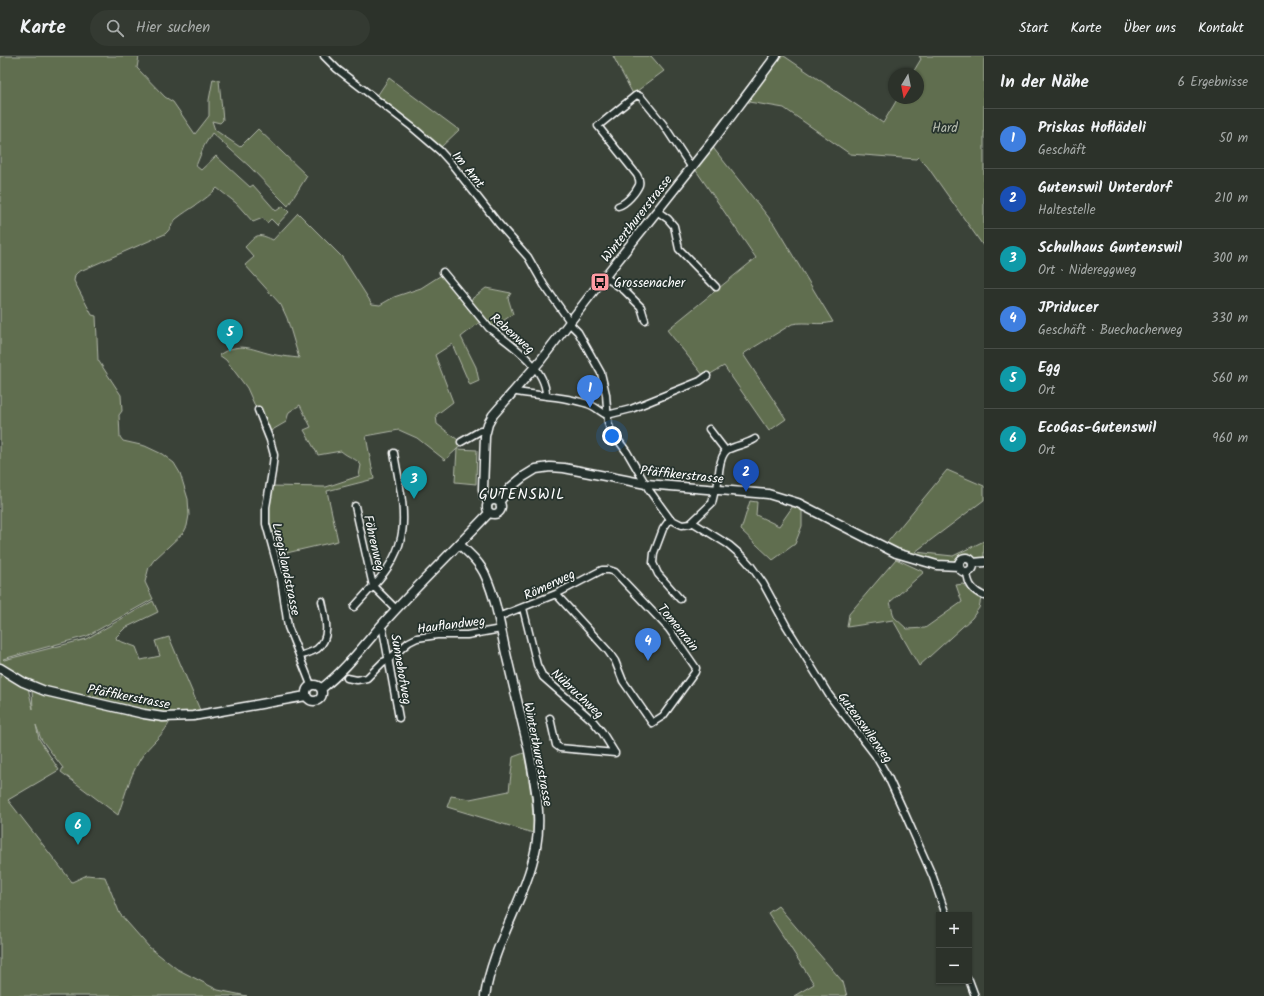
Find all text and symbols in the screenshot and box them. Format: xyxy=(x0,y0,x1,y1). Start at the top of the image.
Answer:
search box xyxy=(90,10,370,46)
text: Karte xyxy=(20,13,66,43)
text: Hier suchen xyxy=(136,16,210,40)
icon: search xyxy=(104,17,126,39)
text: Start xyxy=(1019,17,1048,39)
text: Karte xyxy=(1070,17,1102,39)
text: Über uns xyxy=(1124,17,1176,39)
text: Kontakt xyxy=(1198,17,1244,39)
north arrow xyxy=(888,68,924,104)
text: In der Nähe xyxy=(1000,69,1089,96)
text: 6 Ergebnisse xyxy=(1178,72,1248,93)
text: Priskas Hoflädeli xyxy=(1038,116,1146,140)
park label: Hard xyxy=(932,118,958,139)
text: 1 xyxy=(1011,128,1015,149)
text: 50 m xyxy=(1219,128,1248,149)
text: Geschäft xyxy=(1038,140,1086,161)
street label: Im Amt xyxy=(446,147,490,194)
street label: Winterthurerstrasse xyxy=(596,171,678,267)
text: Gutenswil Unterdorf xyxy=(1038,176,1172,200)
text: 2 xyxy=(1009,188,1017,209)
text: 210 m xyxy=(1214,188,1248,209)
text: Haltestelle xyxy=(1038,200,1096,221)
text: Schulhaus Guntenswil xyxy=(1038,236,1182,260)
text: 3 xyxy=(1009,248,1017,269)
text: 300 m xyxy=(1212,248,1248,269)
text: Ort · Nidereggweg xyxy=(1038,260,1136,281)
bus stop icon: Grossenacher xyxy=(589,271,611,293)
place label: Grossenacher xyxy=(614,273,686,294)
text: JPriducer xyxy=(1038,296,1098,320)
text: 4 xyxy=(1009,308,1017,329)
text: 330 m xyxy=(1211,308,1248,329)
street label: Rebenweg xyxy=(485,309,539,360)
pin: 5 xyxy=(217,319,243,352)
text: Geschäft · Buechacherweg xyxy=(1038,320,1183,341)
text: Egg xyxy=(1038,356,1061,380)
text: 5 xyxy=(1010,368,1016,389)
text: 560 m xyxy=(1212,368,1248,389)
pin: 1 xyxy=(577,375,603,408)
text: Ort xyxy=(1038,380,1055,401)
text: EcoGas-Gutenswil xyxy=(1038,416,1156,440)
your location xyxy=(602,426,622,446)
text: 6 xyxy=(1009,428,1017,449)
text: 960 m xyxy=(1212,428,1248,449)
text: Ort xyxy=(1038,440,1055,461)
pin: 2 xyxy=(733,459,759,492)
street label: Pfäffikerstrasse xyxy=(639,461,725,490)
pin: 3 xyxy=(401,466,427,499)
district label: GUTENSWIL xyxy=(479,483,565,507)
street label: Föhrenweg xyxy=(357,513,390,574)
street label: Luegislandstrasse xyxy=(265,521,306,618)
street label: Römerweg xyxy=(520,564,579,606)
street label: Tomenrain xyxy=(652,599,704,657)
street label: Hauflandweg xyxy=(416,611,486,640)
pin: 4 xyxy=(635,628,661,661)
street label: Sunnehofweg xyxy=(384,632,417,706)
street label: Nübruchweg xyxy=(546,664,608,724)
street label: Pfäffikerstrasse xyxy=(85,679,172,716)
street label: Gutenswilerweg xyxy=(832,688,898,768)
street label: Winterthurerstrasse xyxy=(517,700,558,808)
pin: 6 xyxy=(65,812,91,845)
map controls xyxy=(936,912,972,984)
button: + xyxy=(936,912,972,948)
button: − xyxy=(936,948,972,984)

